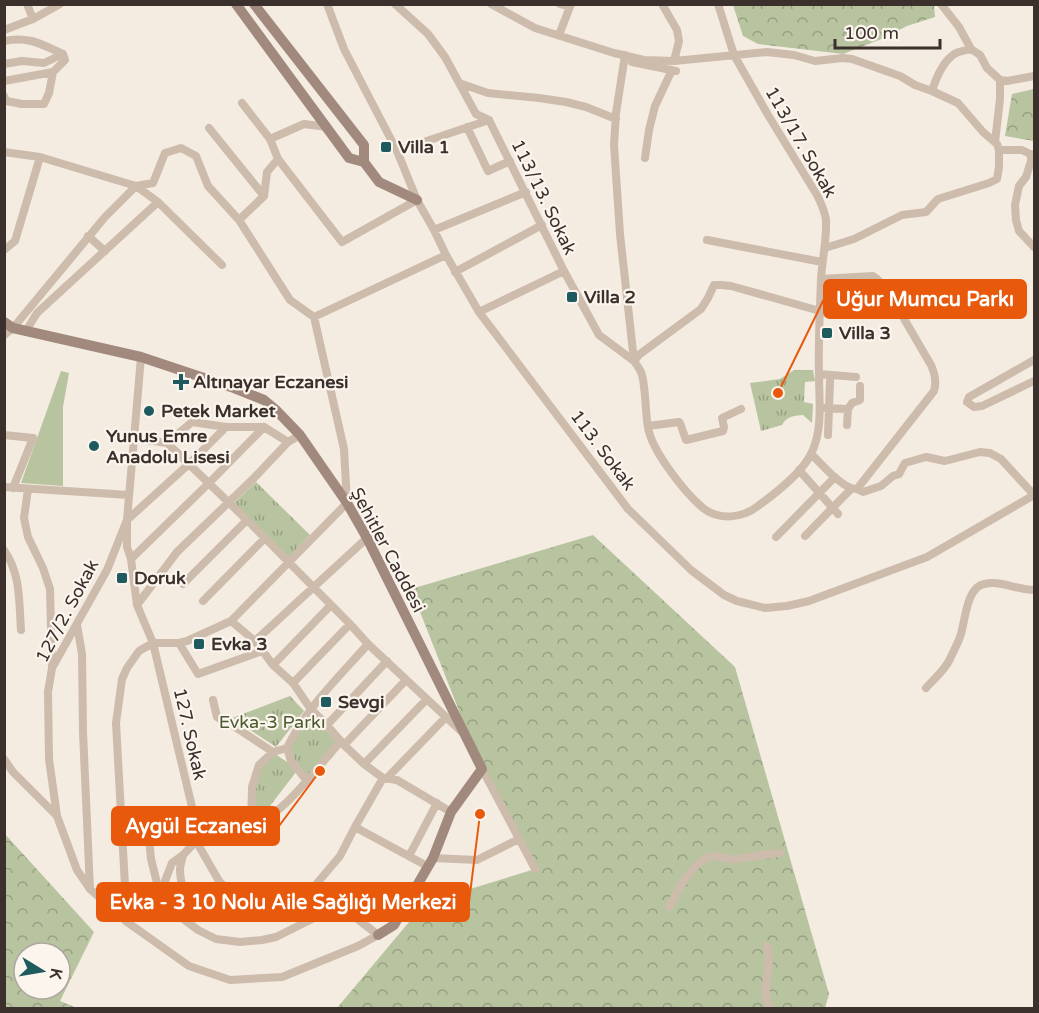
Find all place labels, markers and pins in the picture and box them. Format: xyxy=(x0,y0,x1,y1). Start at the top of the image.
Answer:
place label: Villa 1 xyxy=(398,136,450,158)
marker: Villa 1 xyxy=(379,140,393,154)
callout: Uğur Mumcu Parkı xyxy=(824,280,1026,318)
place label: Villa 2 xyxy=(584,286,636,308)
marker: Villa 2 xyxy=(565,290,579,304)
place label: Villa 3 xyxy=(839,322,891,344)
marker: Villa 3 xyxy=(820,326,834,340)
place label: Altınayar Eczanesi xyxy=(193,371,349,393)
marker: Altınayar Eczanesi xyxy=(174,375,188,389)
place label: Petek Market xyxy=(161,400,276,422)
marker: Petek Market xyxy=(142,404,156,418)
place label: Yunus Emre Anadolu Lisesi xyxy=(106,425,230,468)
marker: Yunus Emre Anadolu Lisesi xyxy=(87,439,101,453)
place label: Doruk xyxy=(134,567,186,589)
marker: Doruk xyxy=(115,571,129,585)
place label: Evka 3 xyxy=(211,633,267,655)
marker: Evka 3 xyxy=(192,637,206,651)
place label: Sevgi xyxy=(338,691,384,713)
marker: Sevgi xyxy=(319,695,333,709)
callout: Aygül Eczanesi xyxy=(112,807,279,845)
callout: Evka - 3 10 Nolu Aile Sağlığı Merkezi xyxy=(97,883,469,921)

